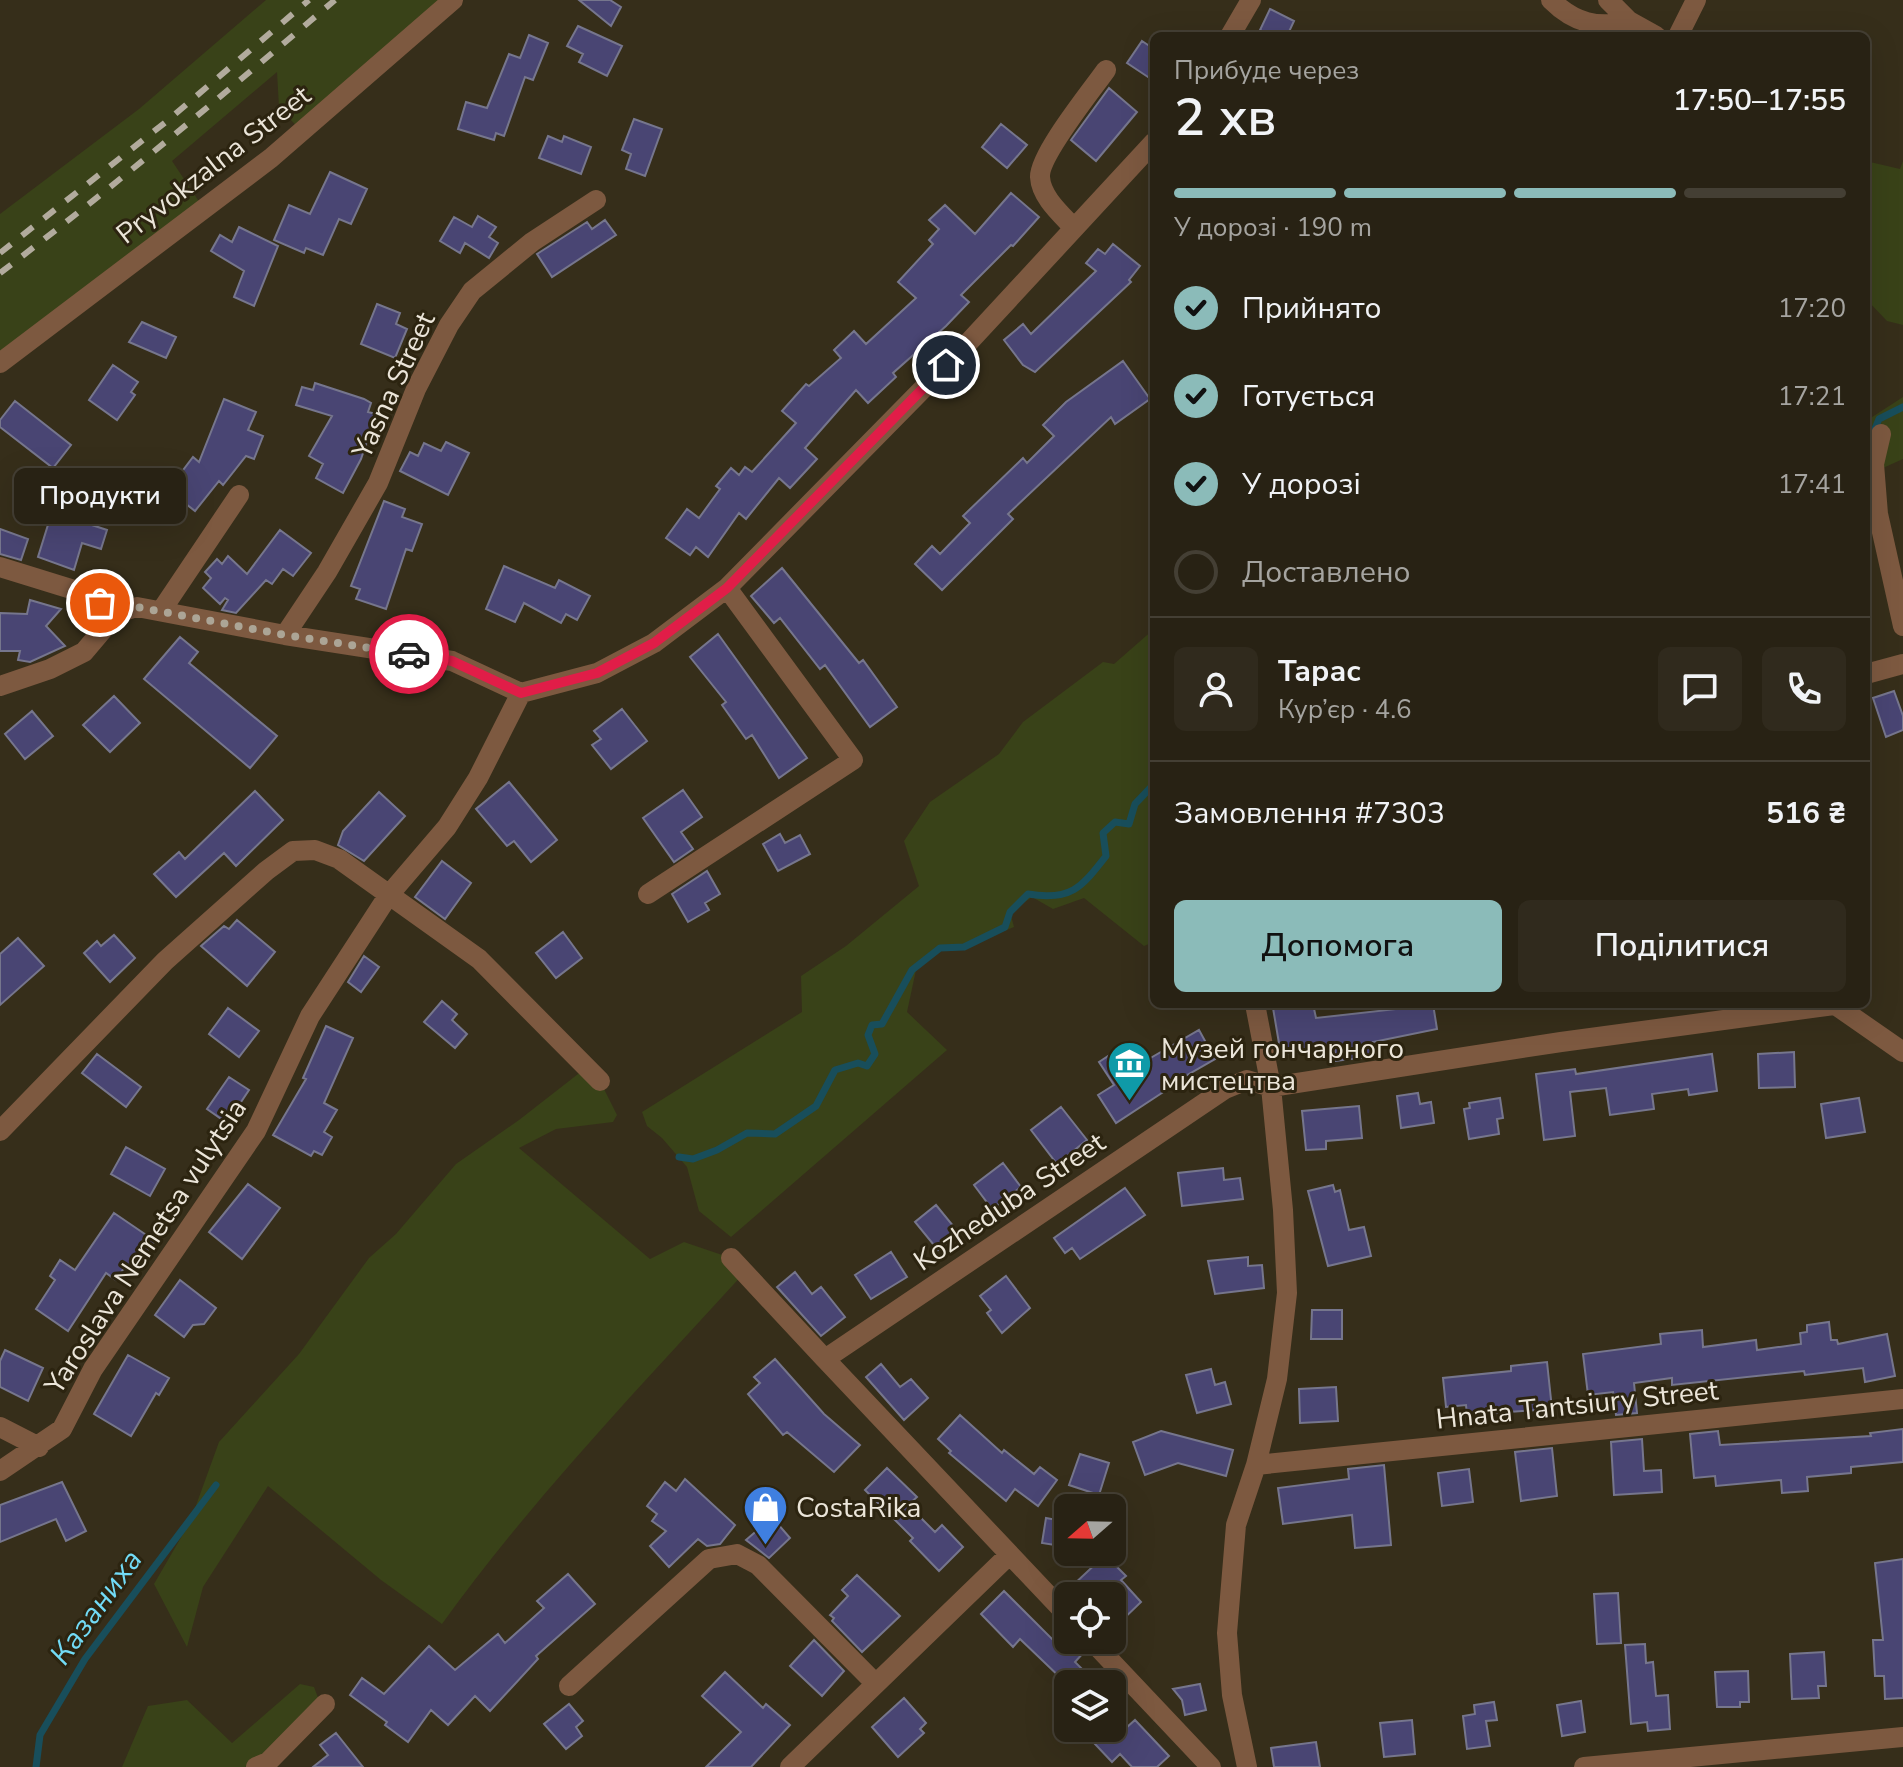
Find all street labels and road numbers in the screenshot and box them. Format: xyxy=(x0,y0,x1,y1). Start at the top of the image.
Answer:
street label: Pryvokzalna Street xyxy=(108,77,319,253)
street label: Yasna Street xyxy=(343,306,444,466)
street label: Yaroslava Nemetsa vulytsia xyxy=(36,1092,256,1402)
street label: Kozheduba Street xyxy=(906,1124,1113,1280)
street label: Hnata Tantsiury Street xyxy=(1434,1371,1720,1439)

